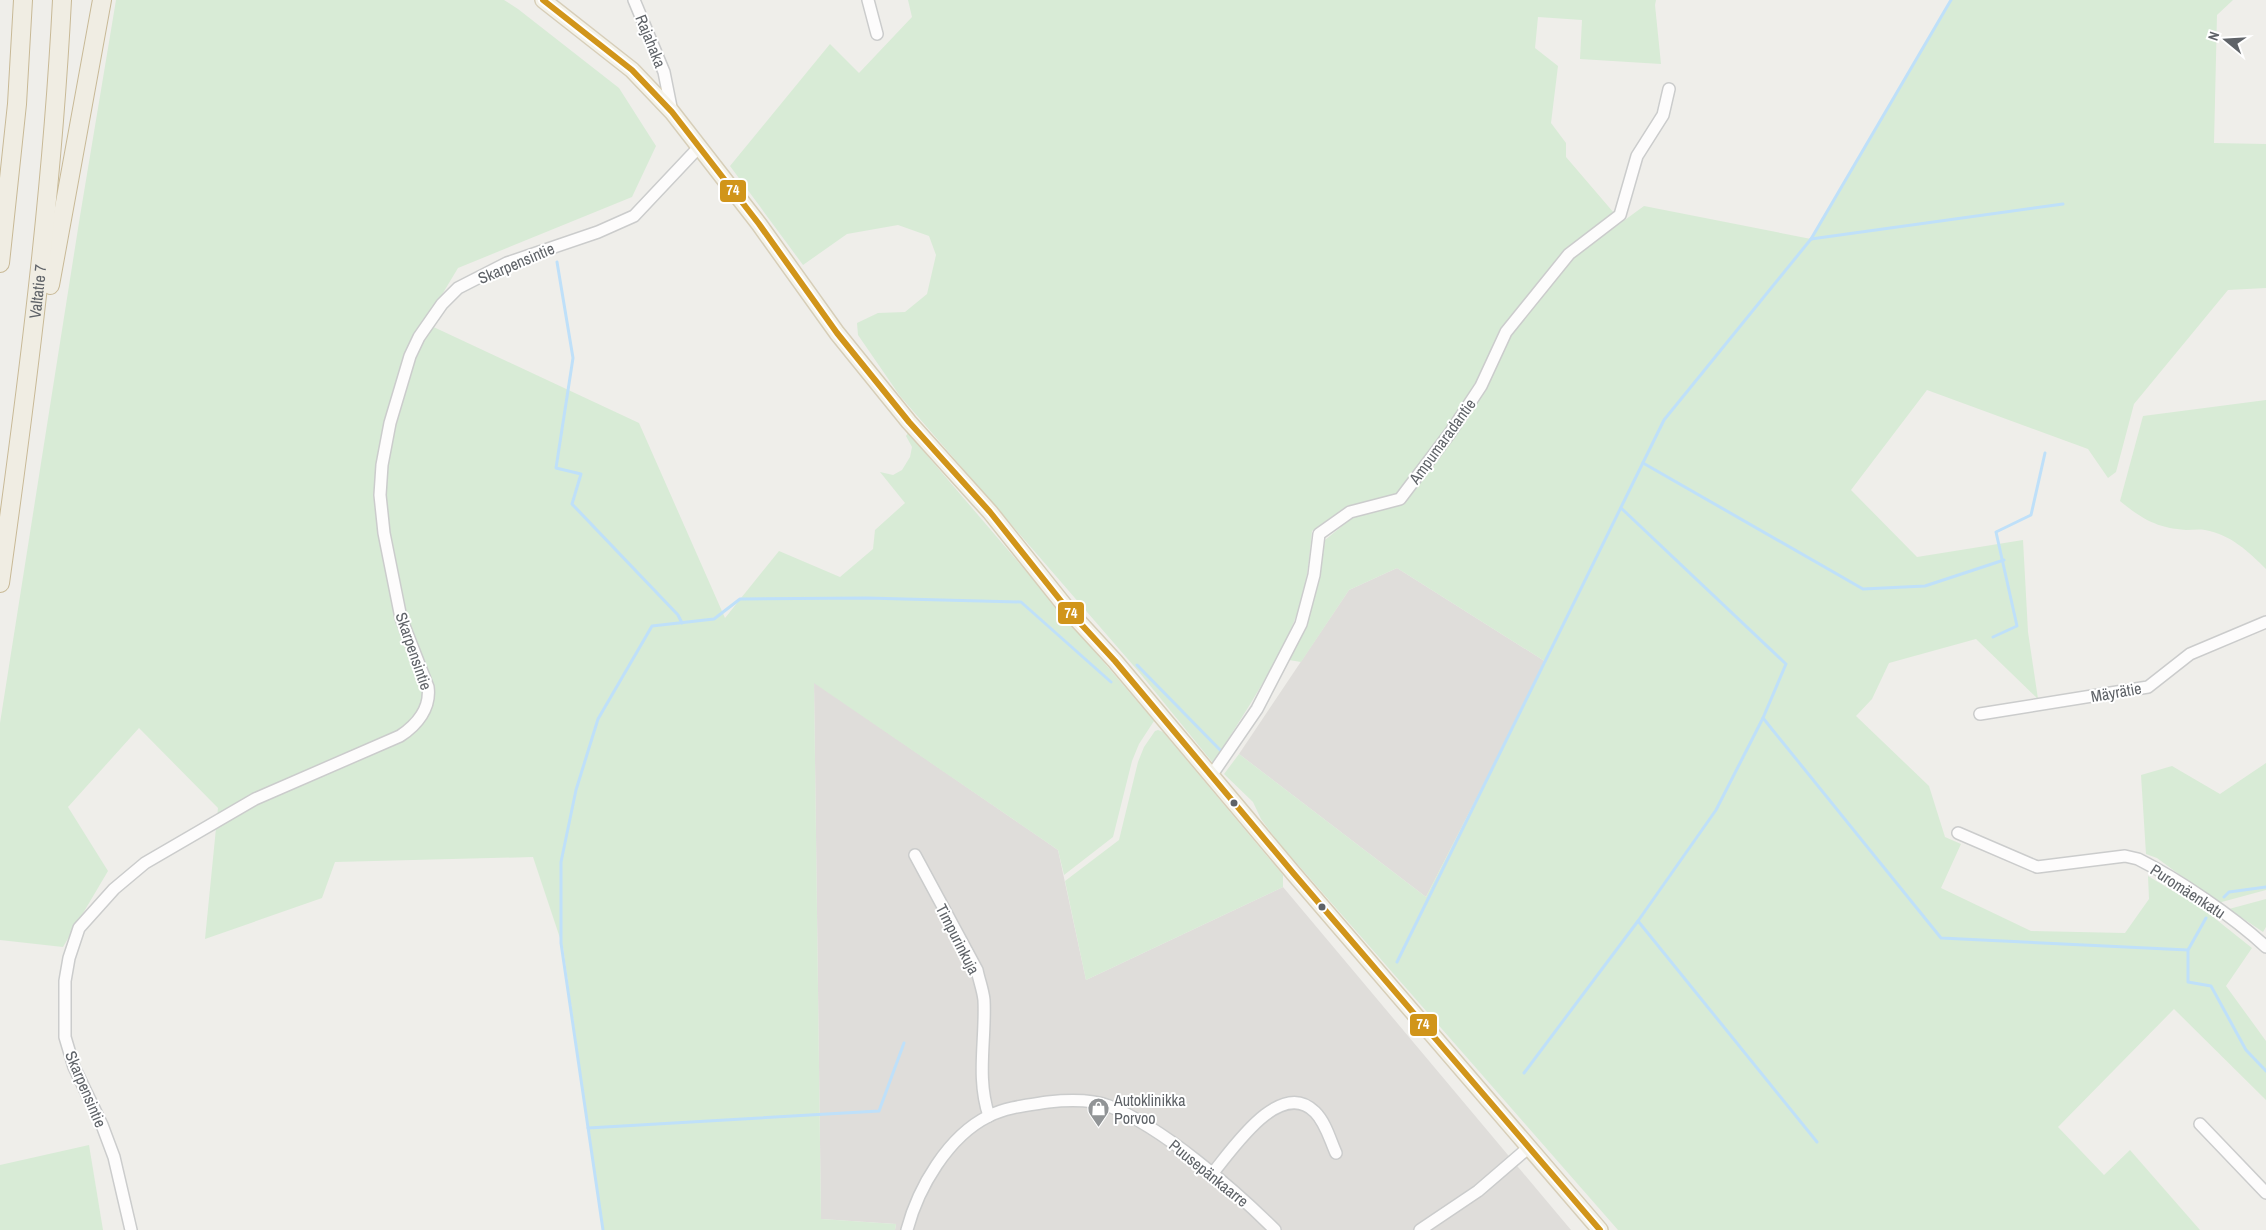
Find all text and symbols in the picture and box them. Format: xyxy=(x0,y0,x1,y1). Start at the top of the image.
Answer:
street label: Rajahaka xyxy=(630,11,672,71)
north arrow xyxy=(2201,15,2251,65)
text: N xyxy=(2204,29,2223,43)
line badge: 74 xyxy=(719,179,747,203)
text: 74 xyxy=(727,181,740,199)
street label: Skarpensintie xyxy=(474,237,558,289)
street label: Valtatie 7 xyxy=(23,263,51,320)
street label: Ampumaradantie xyxy=(1403,394,1480,489)
line badge: 74 xyxy=(1057,601,1085,625)
text: 74 xyxy=(1065,604,1078,622)
street label: Skarpensintie xyxy=(390,609,438,693)
street label: Mäyrätie xyxy=(2089,677,2143,707)
unlabelled marker xyxy=(1229,798,1239,808)
street label: Puromäenkatu xyxy=(2146,859,2230,923)
street label: Timpurinkuja xyxy=(931,900,985,979)
unlabelled marker xyxy=(1317,902,1327,912)
line badge: 74 xyxy=(1409,1013,1438,1037)
text: 74 xyxy=(1417,1015,1430,1033)
street label: Skarpensintie xyxy=(60,1047,112,1131)
place label: Autoklinikka Porvoo xyxy=(1113,1089,1186,1129)
shop icon: Autoklinikka Porvoo xyxy=(1086,1097,1110,1128)
street label: Puusepänkaarre xyxy=(1165,1134,1253,1212)

